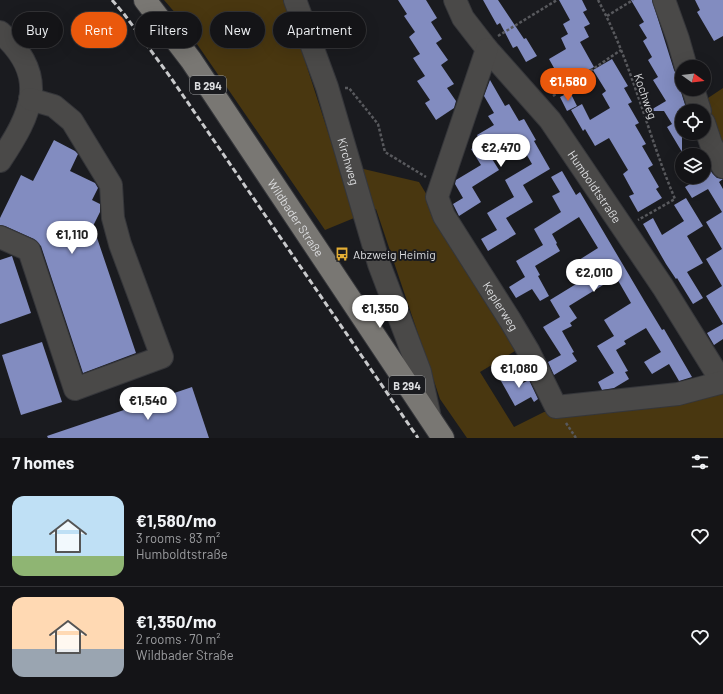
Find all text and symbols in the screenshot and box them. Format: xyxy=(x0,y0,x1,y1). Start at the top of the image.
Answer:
chip: Buy xyxy=(12,12,63,48)
chip: Rent xyxy=(71,12,127,48)
chip: Filters xyxy=(135,12,202,48)
chip: New xyxy=(210,12,265,48)
chip: Apartment xyxy=(273,12,366,48)
north arrow xyxy=(675,60,711,96)
map controls xyxy=(675,60,711,184)
pin: €1,580 xyxy=(535,68,601,102)
street label: Kochweg xyxy=(632,71,660,121)
text: €1,580 xyxy=(549,73,587,89)
road number: B 294 xyxy=(190,76,226,94)
button: locate xyxy=(675,104,711,140)
pin: €2,470 xyxy=(468,134,534,168)
street label: Kirchweg xyxy=(335,136,362,186)
text: €2,470 xyxy=(481,139,521,155)
street label: Humboldtstraße xyxy=(565,147,624,225)
button: layers xyxy=(675,148,711,184)
street label: Wildbader Straße xyxy=(265,176,327,259)
pin: €1,110 xyxy=(39,221,105,255)
text: €1,110 xyxy=(56,226,89,242)
bus stop icon: Abzweig Heimig xyxy=(334,246,350,262)
place label: Abzweig Heimig xyxy=(353,247,436,261)
pin: €2,010 xyxy=(561,259,627,293)
text: €2,010 xyxy=(575,264,613,280)
street label: Keplerweg xyxy=(480,279,522,333)
pin: €1,350 xyxy=(347,295,413,329)
text: €1,350 xyxy=(361,300,399,316)
pin: €1,080 xyxy=(486,355,552,389)
text: €1,080 xyxy=(500,360,538,376)
road number: B 294 xyxy=(389,376,425,394)
pin: €1,540 xyxy=(115,387,181,421)
text: €1,540 xyxy=(129,392,167,408)
icon: filters xyxy=(689,451,711,473)
text: 7 homes xyxy=(12,452,74,472)
text: €1,580/mo xyxy=(136,510,217,530)
icon: home xyxy=(44,512,92,560)
icon: heart xyxy=(689,525,711,547)
text: 3 rooms · 83 m² xyxy=(136,530,220,546)
text: Humboldtstraße xyxy=(136,546,228,562)
text: €1,350/mo xyxy=(136,611,217,631)
icon: home xyxy=(44,613,92,661)
icon: heart xyxy=(689,626,711,648)
text: 2 rooms · 70 m² xyxy=(136,631,220,647)
text: Wildbader Straße xyxy=(136,647,234,663)

